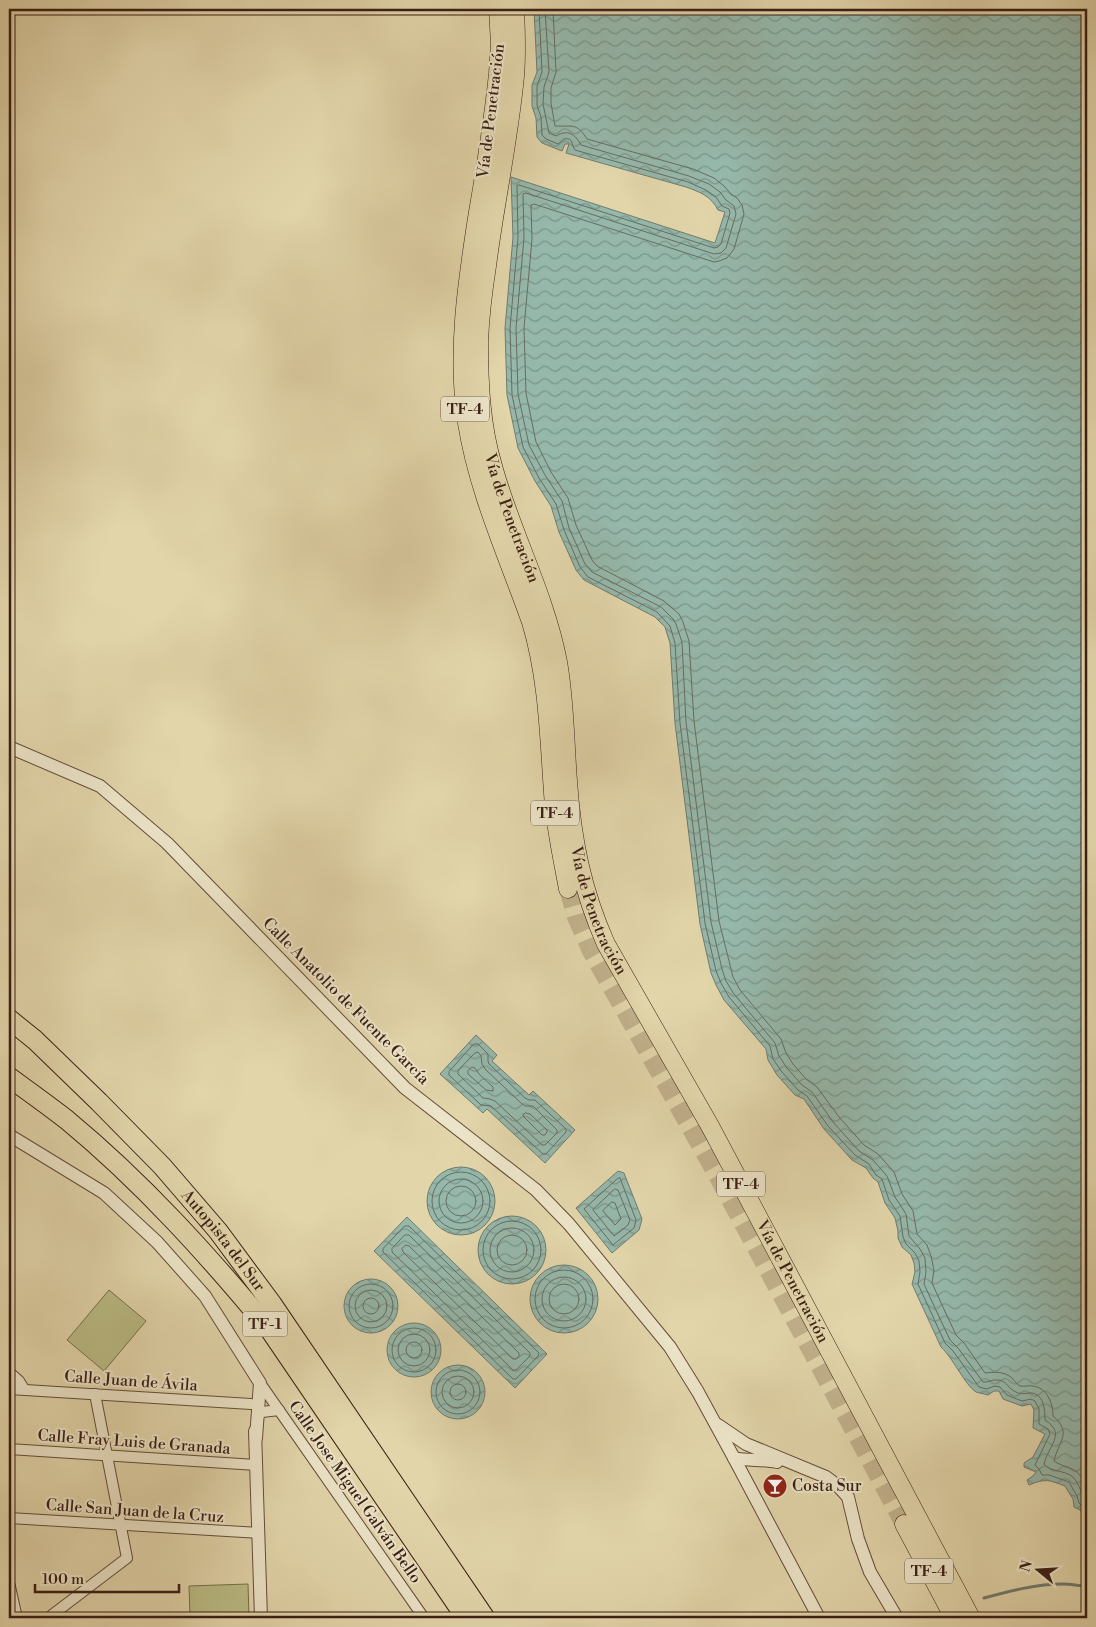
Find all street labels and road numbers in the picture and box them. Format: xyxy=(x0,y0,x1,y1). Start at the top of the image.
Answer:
street label: Vía de Penetración xyxy=(473,42,509,181)
road number: TF-4 xyxy=(441,396,489,422)
street label: Vía de Penetración xyxy=(480,450,544,586)
road number: TF-4 xyxy=(531,800,579,826)
street label: Vía de Penetración xyxy=(566,844,632,979)
street label: Calle Anatolio de Fuente García xyxy=(258,913,434,1089)
road number: TF-4 xyxy=(717,1172,765,1196)
street label: Autopista del Sur xyxy=(176,1185,269,1296)
street label: Vía de Penetración xyxy=(751,1216,833,1347)
road number: TF-1 xyxy=(242,1312,288,1336)
street label: Calle Juan de Ávila xyxy=(64,1364,199,1396)
street label: Calle Jose Miguel Galván Bello xyxy=(284,1397,426,1587)
street label: Calle Fray Luis de Granada xyxy=(37,1425,232,1459)
street label: Calle San Juan de la Cruz xyxy=(45,1495,225,1527)
road number: TF-4 xyxy=(905,1558,953,1584)

